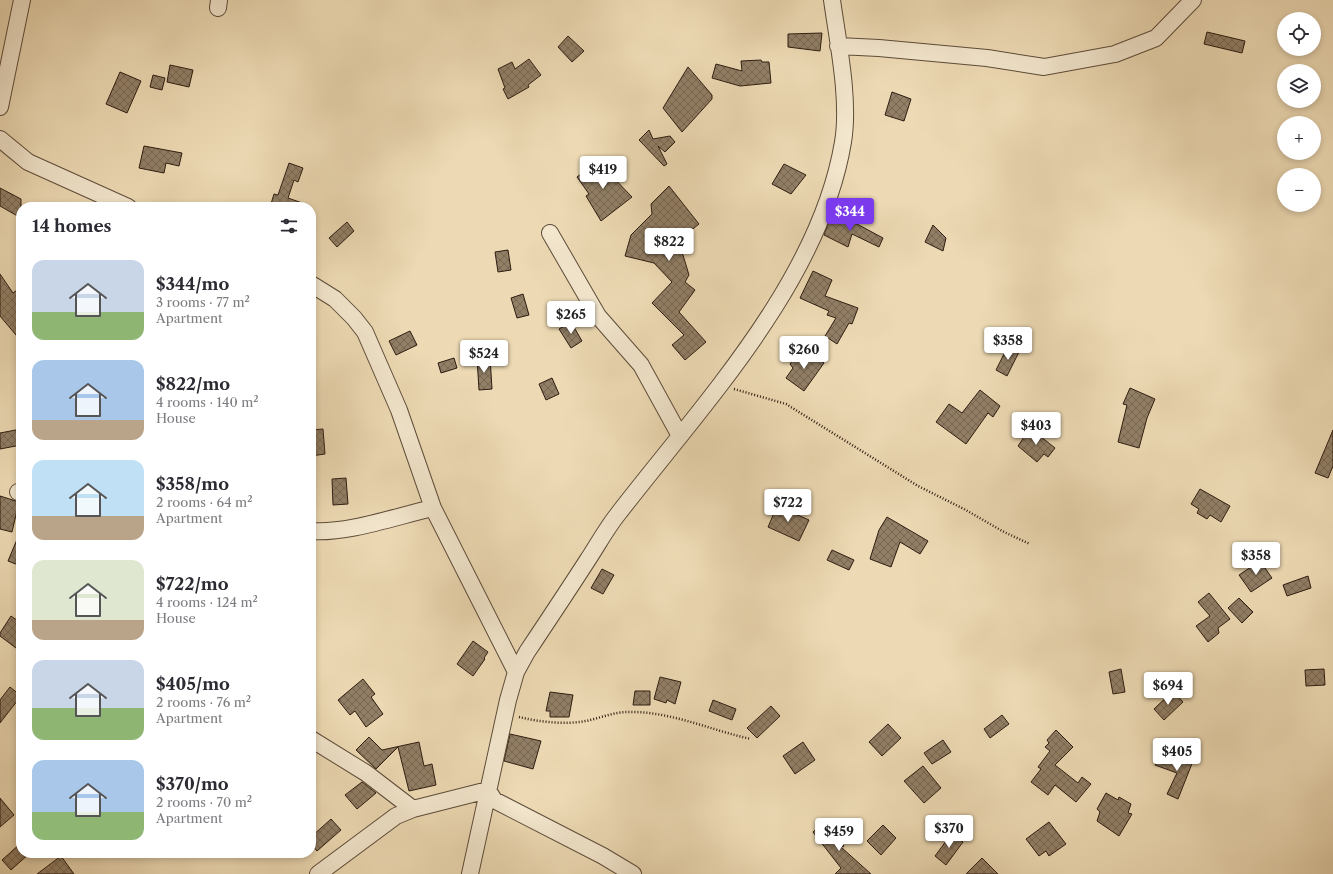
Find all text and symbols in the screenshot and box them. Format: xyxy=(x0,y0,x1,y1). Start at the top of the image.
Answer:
map controls xyxy=(1277,12,1321,212)
button: locate xyxy=(1277,12,1321,56)
button: layers xyxy=(1277,64,1321,108)
button: + xyxy=(1277,116,1321,160)
pin: $419 xyxy=(579,156,627,190)
text: $419 xyxy=(589,161,617,177)
button: − xyxy=(1277,168,1321,212)
pin: $344 xyxy=(826,198,874,232)
text: $344 xyxy=(835,203,865,219)
icon: filters xyxy=(278,215,300,237)
text: 14 homes xyxy=(32,216,111,236)
pin: $822 xyxy=(645,228,693,262)
text: $822 xyxy=(654,233,684,249)
text: $344/mo xyxy=(156,274,229,294)
icon: home xyxy=(64,276,112,324)
text: 3 rooms · 77 m² xyxy=(156,294,250,310)
pin: $265 xyxy=(547,301,595,335)
text: $265 xyxy=(556,306,586,322)
text: Apartment xyxy=(156,310,223,326)
pin: $358 xyxy=(984,327,1032,361)
text: $358 xyxy=(993,332,1023,348)
pin: $260 xyxy=(780,336,828,370)
pin: $524 xyxy=(460,340,508,374)
text: $260 xyxy=(789,341,820,357)
text: $524 xyxy=(469,345,499,361)
text: $822/mo xyxy=(156,374,230,394)
icon: home xyxy=(64,376,112,424)
text: 4 rooms · 140 m² xyxy=(156,394,259,410)
text: House xyxy=(156,410,196,426)
pin: $403 xyxy=(1012,412,1060,446)
text: $403 xyxy=(1021,417,1051,433)
text: $358/mo xyxy=(156,474,229,494)
icon: home xyxy=(64,476,112,524)
pin: $722 xyxy=(764,489,812,523)
text: 2 rooms · 64 m² xyxy=(156,494,253,510)
text: $722 xyxy=(773,494,803,510)
text: Apartment xyxy=(156,510,223,526)
pin: $358 xyxy=(1232,542,1280,576)
text: $358 xyxy=(1241,547,1271,563)
text: $722/mo xyxy=(156,574,229,594)
icon: home xyxy=(64,576,112,624)
text: 4 rooms · 124 m² xyxy=(156,594,258,610)
text: House xyxy=(156,610,196,626)
pin: $694 xyxy=(1144,672,1192,706)
text: $405/mo xyxy=(156,674,230,694)
icon: home xyxy=(64,676,112,724)
text: $694 xyxy=(1153,677,1183,693)
text: 2 rooms · 76 m² xyxy=(156,694,251,710)
text: Apartment xyxy=(156,710,223,726)
pin: $405 xyxy=(1153,738,1201,772)
text: $405 xyxy=(1162,743,1192,759)
text: $370/mo xyxy=(156,774,229,794)
icon: home xyxy=(64,776,112,824)
text: 2 rooms · 70 m² xyxy=(156,794,252,810)
text: Apartment xyxy=(156,810,223,826)
pin: $370 xyxy=(925,815,973,849)
pin: $459 xyxy=(815,818,863,852)
text: $370 xyxy=(934,820,964,836)
text: $459 xyxy=(824,823,854,839)

